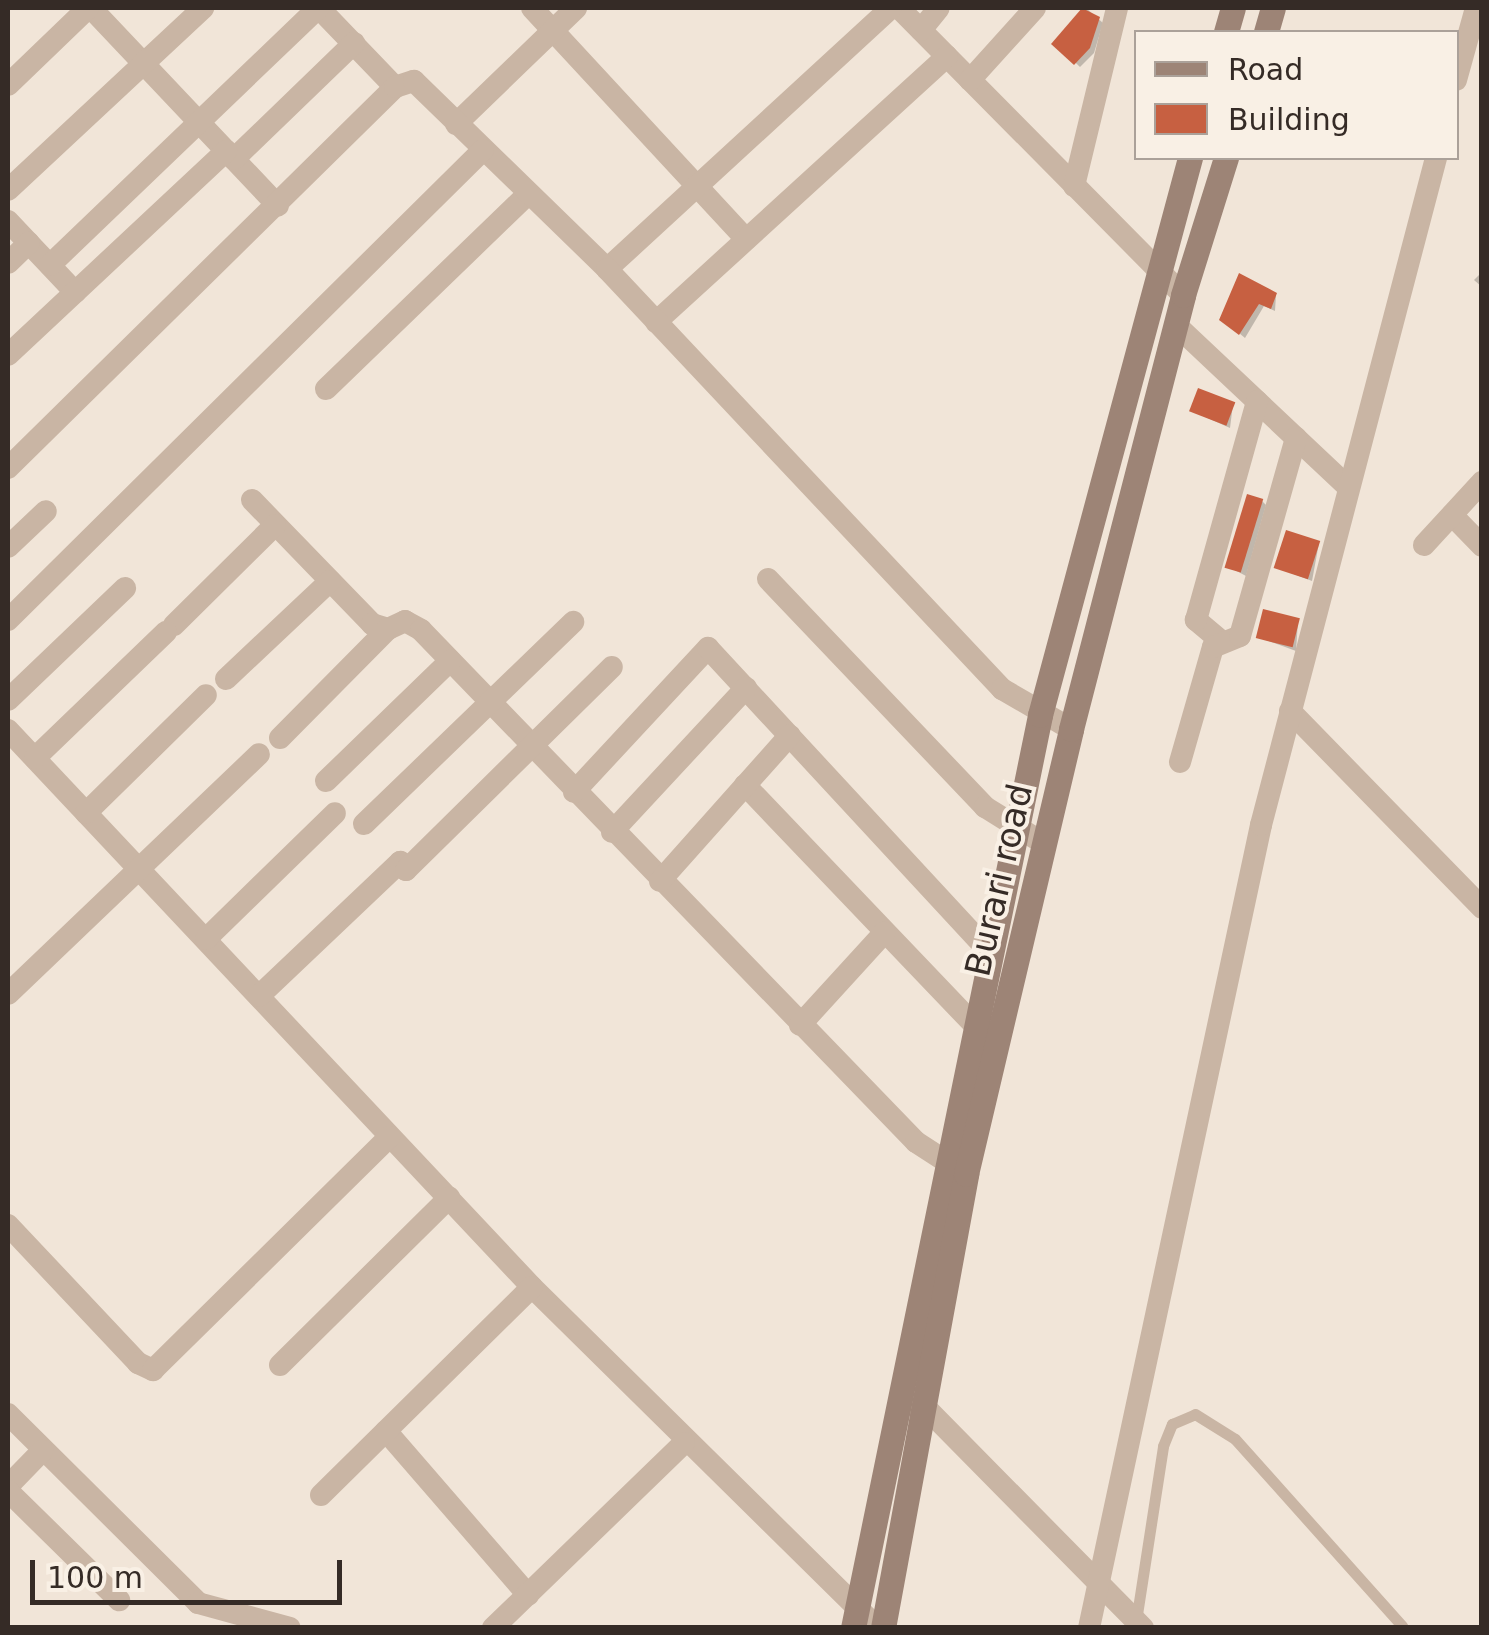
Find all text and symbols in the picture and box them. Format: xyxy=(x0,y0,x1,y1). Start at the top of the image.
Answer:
legend xyxy=(1134,30,1459,160)
text: Road xyxy=(1228,52,1303,87)
text: Building xyxy=(1228,102,1350,137)
street label: Burari road xyxy=(956,780,1042,980)
scale bar xyxy=(35,1540,348,1602)
text: 100 m xyxy=(47,1560,143,1595)

